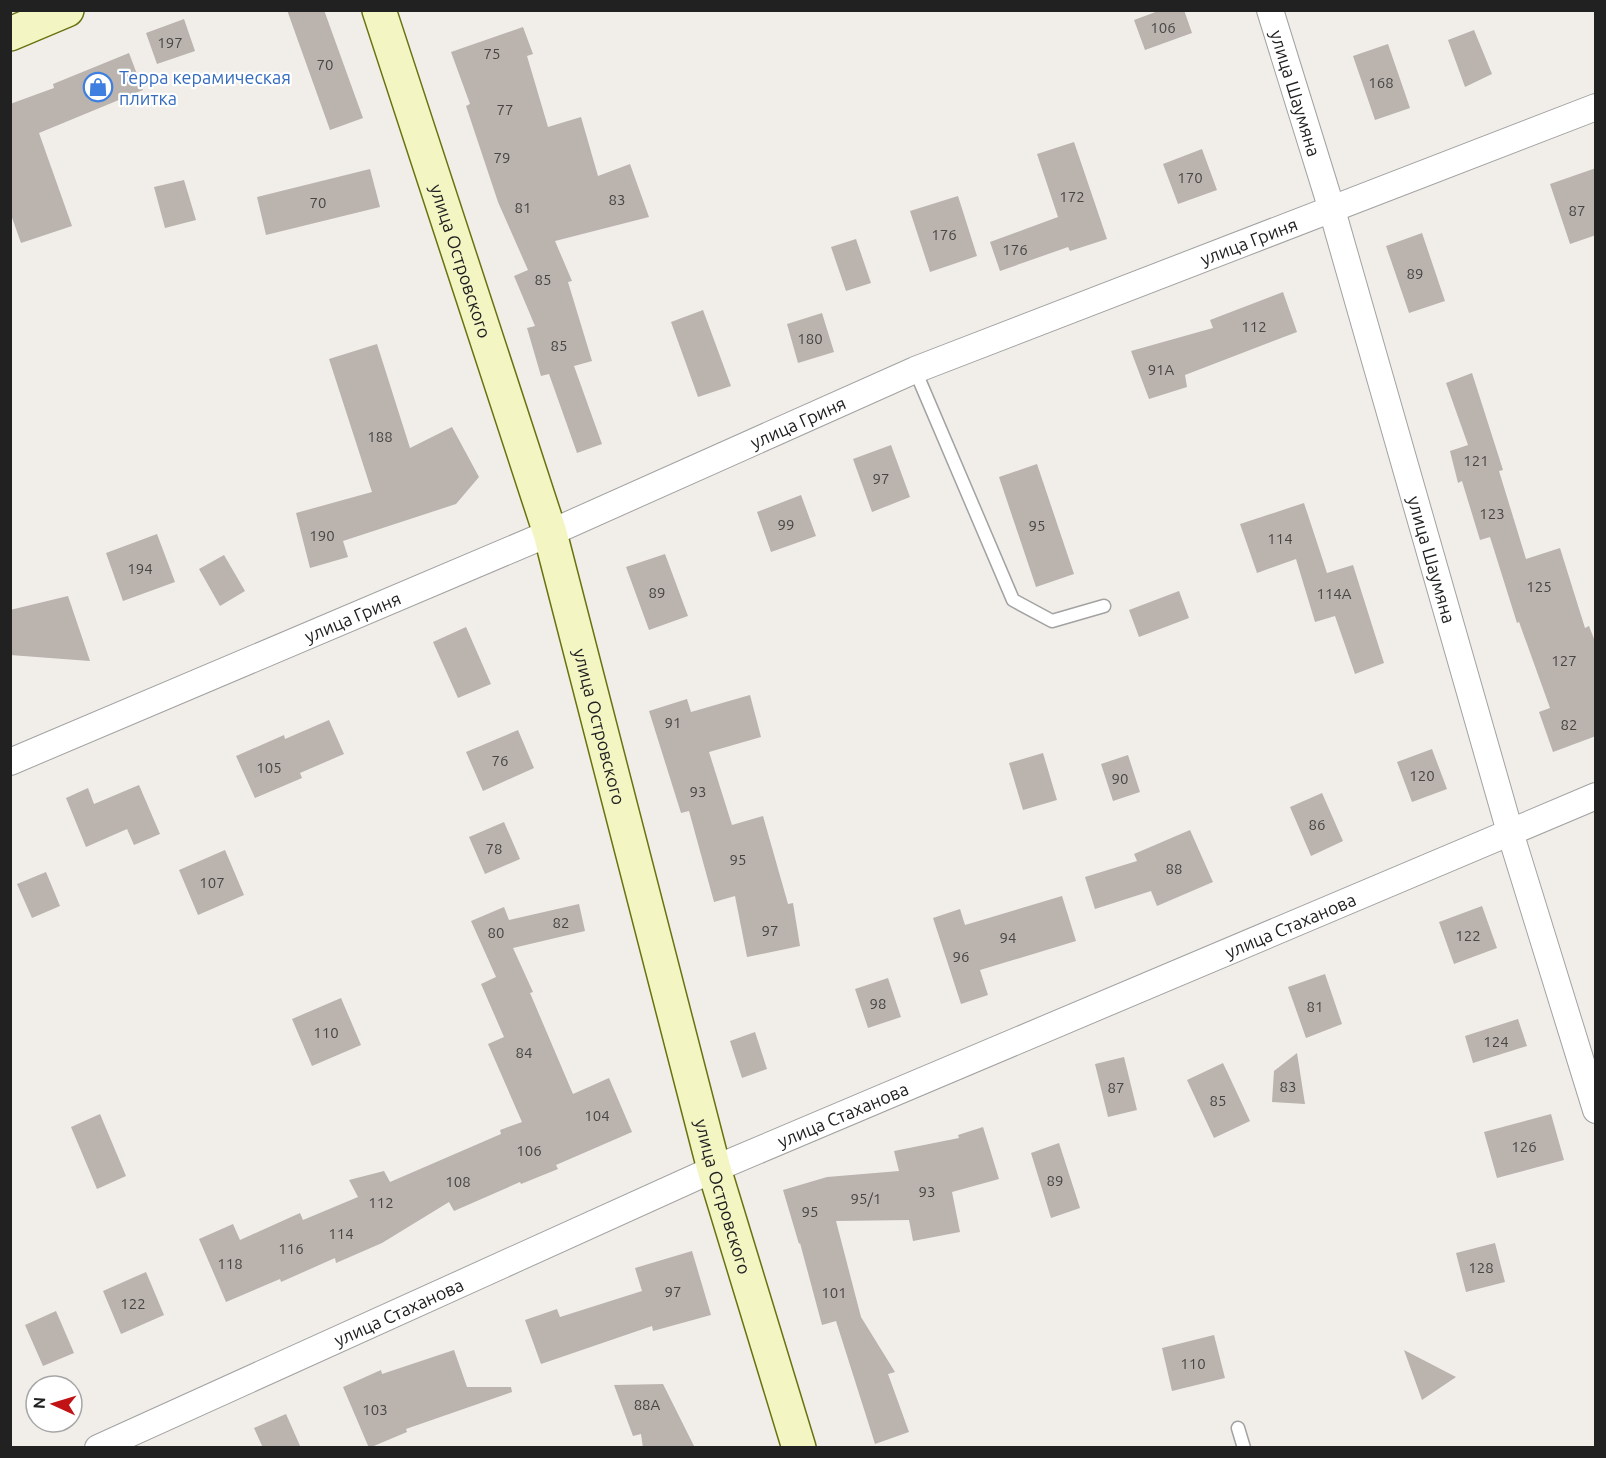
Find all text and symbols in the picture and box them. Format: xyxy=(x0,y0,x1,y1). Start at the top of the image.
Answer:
house number: 106 xyxy=(1150,19,1176,36)
street label: улица Шаумяна xyxy=(1267,27,1325,159)
house number: 197 xyxy=(157,34,183,51)
house number: 75 xyxy=(484,45,500,62)
house number: 70 xyxy=(317,56,333,73)
place label: Терра керамическая плитка xyxy=(119,67,291,108)
shop icon: Терра керамическая плитка xyxy=(82,71,114,103)
house number: 168 xyxy=(1368,74,1394,91)
house number: 77 xyxy=(497,101,513,118)
house number: 79 xyxy=(494,149,510,166)
house number: 170 xyxy=(1177,169,1203,186)
street label: улица Островского xyxy=(427,181,496,340)
house number: 172 xyxy=(1059,188,1085,205)
house number: 83 xyxy=(609,191,625,208)
house number: 70 xyxy=(310,194,326,211)
house number: 81 xyxy=(515,199,531,216)
house number: 87 xyxy=(1569,202,1585,219)
street label: улица Гриня xyxy=(1197,213,1300,269)
house number: 176 xyxy=(931,226,957,243)
house number: 176 xyxy=(1002,241,1028,258)
house number: 89 xyxy=(1407,265,1423,282)
house number: 85 xyxy=(535,271,551,288)
house number: 112 xyxy=(1241,318,1267,335)
house number: 180 xyxy=(797,330,823,347)
house number: 85 xyxy=(551,337,567,354)
house number: 91А xyxy=(1148,361,1175,378)
street label: улица Гриня xyxy=(747,392,849,452)
house number: 188 xyxy=(367,428,393,445)
house number: 121 xyxy=(1463,452,1489,469)
house number: 97 xyxy=(873,470,889,487)
street label: улица Шаумяна xyxy=(1404,494,1460,626)
house number: 123 xyxy=(1479,505,1505,522)
house number: 99 xyxy=(778,516,794,533)
house number: 95 xyxy=(1029,517,1045,534)
house number: 190 xyxy=(309,527,335,544)
house number: 114 xyxy=(1267,530,1293,547)
house number: 194 xyxy=(127,560,153,577)
house number: 125 xyxy=(1526,578,1552,595)
house number: 89 xyxy=(649,584,665,601)
house number: 114А xyxy=(1316,585,1352,602)
street label: улица Гриня xyxy=(301,588,403,646)
street label: улица Островского xyxy=(570,646,630,807)
house number: 127 xyxy=(1551,652,1577,669)
house number: 91 xyxy=(665,714,681,731)
house number: 82 xyxy=(1561,716,1577,733)
house number: 76 xyxy=(492,752,508,769)
house number: 105 xyxy=(256,759,282,776)
house number: 120 xyxy=(1409,767,1435,784)
house number: 90 xyxy=(1112,770,1128,787)
house number: 93 xyxy=(690,783,706,800)
house number: 86 xyxy=(1309,816,1325,833)
house number: 78 xyxy=(486,840,502,857)
house number: 95 xyxy=(730,851,746,868)
house number: 88 xyxy=(1166,860,1182,877)
house number: 107 xyxy=(199,874,225,891)
street label: улица Стаханова xyxy=(1222,889,1359,962)
house number: 82 xyxy=(553,914,569,931)
house number: 97 xyxy=(762,922,778,939)
house number: 80 xyxy=(488,924,504,941)
house number: 122 xyxy=(1455,927,1481,944)
house number: 94 xyxy=(1000,929,1016,946)
house number: 96 xyxy=(953,948,969,965)
house number: 98 xyxy=(870,995,886,1012)
house number: 81 xyxy=(1307,998,1323,1015)
house number: 110 xyxy=(313,1024,339,1041)
house number: 124 xyxy=(1483,1033,1509,1050)
house number: 84 xyxy=(516,1044,532,1061)
street label: улица Стаханова xyxy=(774,1078,911,1151)
house number: 83 xyxy=(1280,1078,1296,1095)
house number: 87 xyxy=(1108,1079,1124,1096)
house number: 85 xyxy=(1210,1092,1226,1109)
house number: 104 xyxy=(584,1107,610,1124)
street label: улица Островского xyxy=(691,1117,755,1276)
house number: 126 xyxy=(1511,1138,1537,1155)
house number: 106 xyxy=(516,1142,542,1159)
house number: 89 xyxy=(1047,1172,1063,1189)
house number: 108 xyxy=(445,1173,471,1190)
house number: 93 xyxy=(919,1183,935,1200)
house number: 95/1 xyxy=(851,1190,881,1207)
house number: 112 xyxy=(368,1194,394,1211)
house number: 95 xyxy=(802,1203,818,1220)
house number: 114 xyxy=(328,1225,354,1242)
house number: 116 xyxy=(278,1240,304,1257)
house number: 118 xyxy=(217,1255,243,1272)
house number: 128 xyxy=(1468,1259,1494,1276)
street label: улица Стаханова xyxy=(331,1274,466,1350)
house number: 97 xyxy=(665,1283,681,1300)
house number: 101 xyxy=(821,1284,847,1301)
house number: 122 xyxy=(120,1295,146,1312)
house number: 110 xyxy=(1180,1355,1206,1372)
north arrow xyxy=(24,1374,84,1434)
text: N xyxy=(30,1396,48,1410)
house number: 88А xyxy=(634,1396,661,1413)
house number: 103 xyxy=(362,1401,388,1418)

